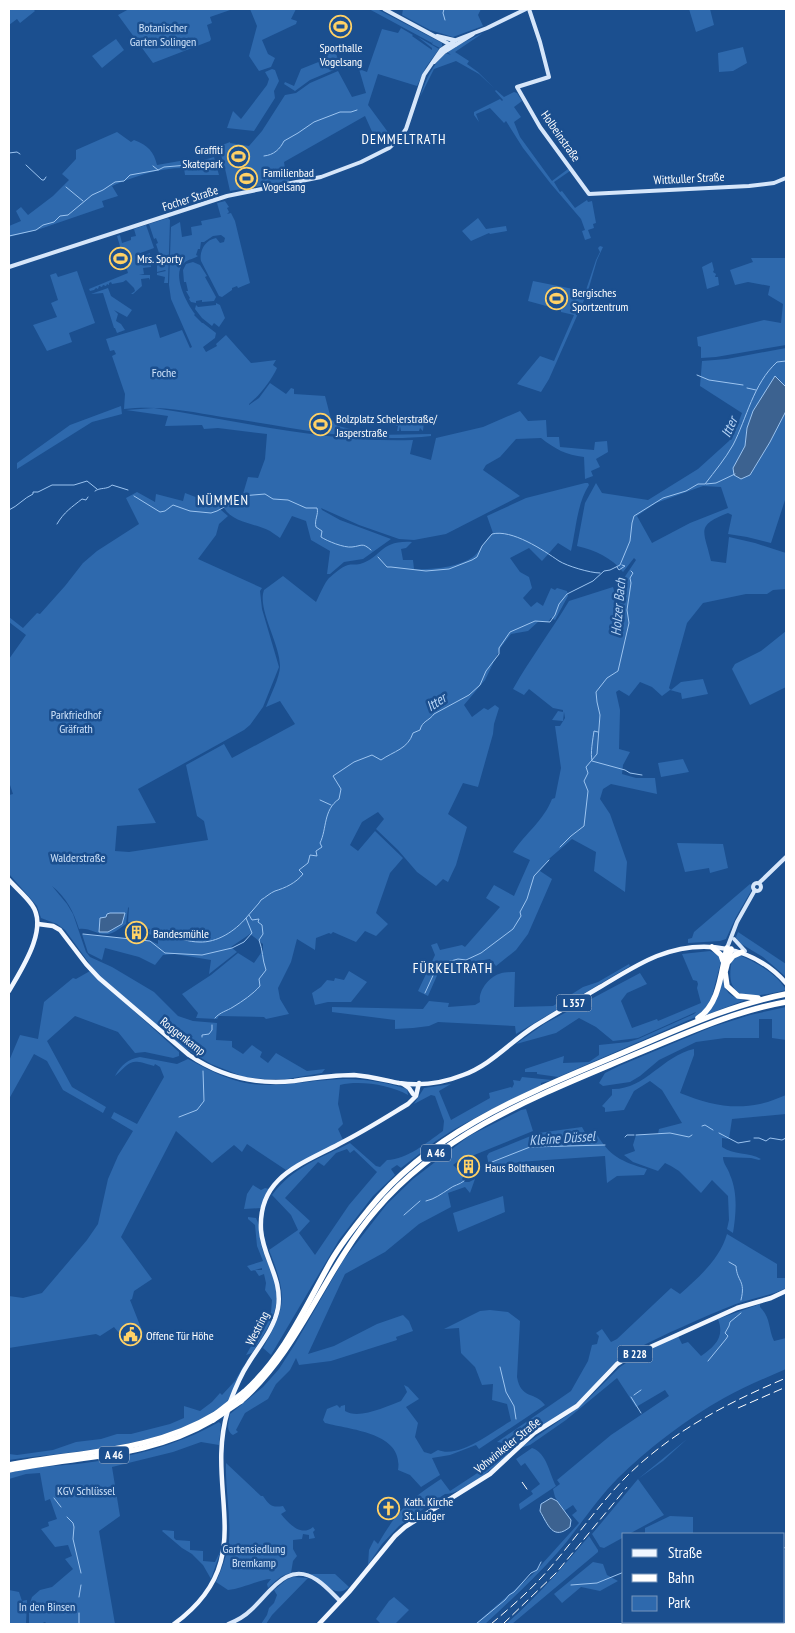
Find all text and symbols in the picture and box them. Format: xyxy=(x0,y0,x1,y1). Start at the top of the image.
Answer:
sports icon: Sporthalle Vogelsang xyxy=(329,14,353,38)
park label: Botanischer Garten Solingen xyxy=(130,20,196,49)
place label: Sporthalle Vogelsang xyxy=(319,40,363,69)
street label: Holbeinstraße xyxy=(538,108,584,164)
district label: DEMMELTRATH xyxy=(362,130,446,148)
place label: Graffiti Skatepark xyxy=(182,142,223,171)
sports icon: Graffiti Skatepark xyxy=(227,144,251,168)
place label: Familienbad Vogelsang xyxy=(262,165,314,194)
sports icon: Familienbad Vogelsang xyxy=(235,167,259,191)
street label: Wittkuller Straße xyxy=(653,169,725,187)
street label: Focher Straße xyxy=(160,182,220,214)
sports icon: Mrs. Sporty xyxy=(109,246,133,270)
place label: Mrs. Sporty xyxy=(137,251,183,266)
place label: Bergisches Sportzentrum xyxy=(572,285,629,314)
sports icon: Bergisches Sportzentrum xyxy=(544,287,568,311)
park label: Foche xyxy=(152,365,176,380)
place label: Bolzplatz Schelerstraße/ Jasperstraße xyxy=(335,411,438,440)
water label: Itter xyxy=(717,412,742,440)
sports icon: Bolzplatz Schelerstraße/ Jasperstraße xyxy=(308,413,332,437)
district label: NÜMMEN xyxy=(197,491,249,509)
water label: Holzer Bach xyxy=(607,577,630,636)
water label: Itter xyxy=(423,688,451,715)
park label: Parkfriedhof Gräfrath xyxy=(51,707,102,736)
park label: Walderstraße xyxy=(51,850,106,865)
building icon: Bandesmühle xyxy=(125,921,149,945)
place label: Bandesmühle xyxy=(153,926,209,941)
district label: FÜRKELTRATH xyxy=(413,959,493,977)
road number: L 357 xyxy=(556,994,592,1011)
street label: Roggenkamp xyxy=(157,1014,209,1058)
water label: Kleine Düssel xyxy=(529,1127,597,1149)
road number: A 46 xyxy=(421,1144,451,1162)
building icon: Haus Bolthausen xyxy=(457,1155,481,1179)
place label: Haus Bolthausen xyxy=(485,1160,555,1175)
street label: Westring xyxy=(242,1308,272,1348)
public building icon: Offene Tür Höhe xyxy=(118,1323,142,1347)
place label: Offene Tür Höhe xyxy=(146,1328,214,1343)
road number: B 228 xyxy=(618,1346,652,1362)
street label: Vohwinkeler Straße xyxy=(470,1414,543,1477)
road number: A 46 xyxy=(99,1446,129,1464)
park label: KGV Schlüssel xyxy=(57,1483,115,1498)
place label: Kath. Kirche St. Ludger xyxy=(404,1494,453,1523)
church icon: Kath. Kirche St. Ludger xyxy=(376,1496,400,1520)
legend xyxy=(622,1533,785,1623)
park label: Gartensiedlung Bremkamp xyxy=(223,1541,285,1570)
text: Straße xyxy=(668,1543,702,1562)
text: Bahn xyxy=(668,1568,694,1587)
text: Park xyxy=(668,1593,690,1612)
park label: In den Binsen xyxy=(19,1599,75,1614)

